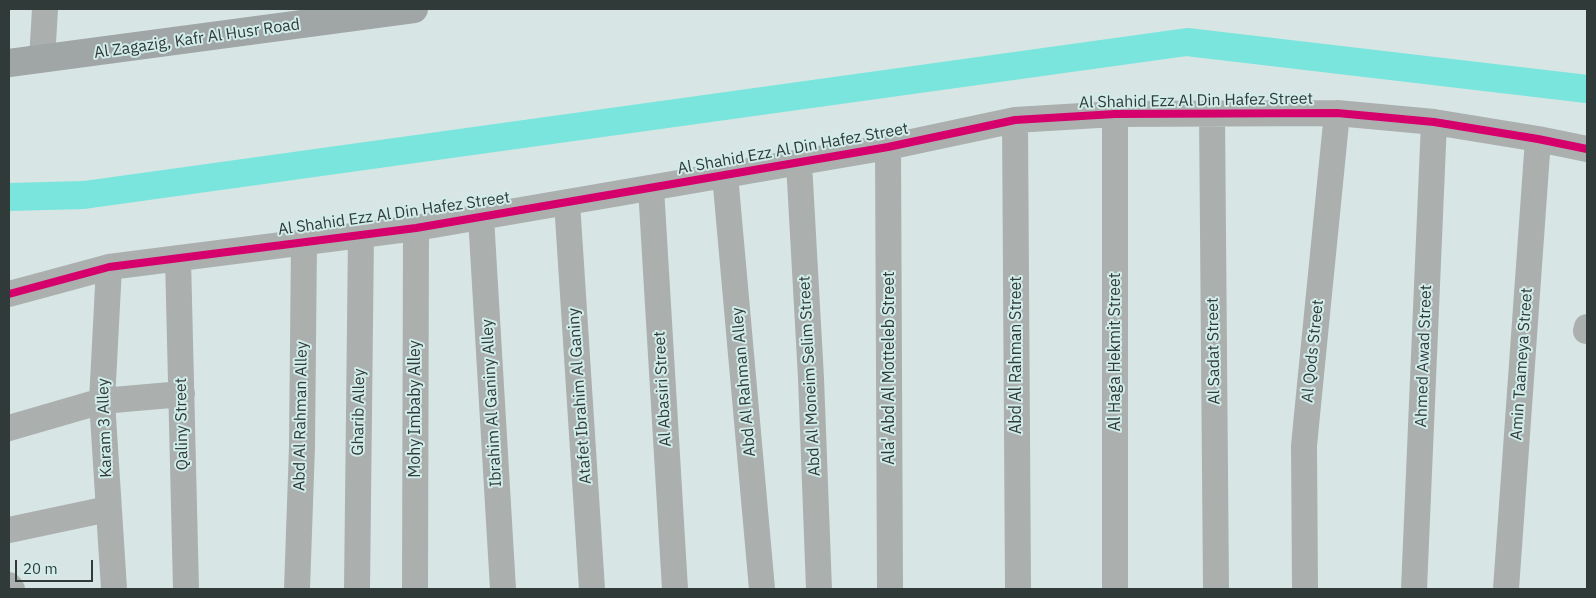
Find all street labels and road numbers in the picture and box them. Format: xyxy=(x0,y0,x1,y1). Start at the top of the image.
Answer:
street label: Al Zagazig, Kafr Al Husr Road xyxy=(93,15,301,63)
street label: Al Shahid Ezz Al Din Hafez Street xyxy=(1079,89,1313,113)
street label: Al Shahid Ezz Al Din Hafez Street xyxy=(676,119,910,179)
street label: Al Shahid Ezz Al Din Hafez Street xyxy=(277,188,511,240)
street label: Ala' Abd Al Motteleb Street xyxy=(879,271,899,465)
street label: Al Haga Hekmit Street xyxy=(1105,273,1125,431)
street label: Abd Al Moneim Selim Street xyxy=(795,275,825,477)
street label: Abd Al Rahman Street xyxy=(1006,276,1026,434)
street label: Ahmed Awad Street xyxy=(1412,284,1436,428)
street label: Amin Taameya Street xyxy=(1507,287,1537,441)
street label: Al Sadat Street xyxy=(1203,297,1225,405)
street label: Al Qods Street xyxy=(1298,299,1328,403)
street label: Atafet Ibrahim Al Ganiny xyxy=(564,307,596,485)
street label: Abd Al Rahman Alley xyxy=(728,307,760,457)
street label: Ibrahim Al Ganiny Alley xyxy=(478,318,506,488)
street label: Al Abasiri Street xyxy=(650,331,676,447)
street label: Mohy Imbaby Alley xyxy=(405,340,425,478)
street label: Abd Al Rahman Alley xyxy=(290,341,312,491)
street label: Gharib Alley xyxy=(349,368,369,456)
street label: Qaliny Street xyxy=(172,377,192,471)
street label: Karam 3 Alley xyxy=(94,378,116,478)

